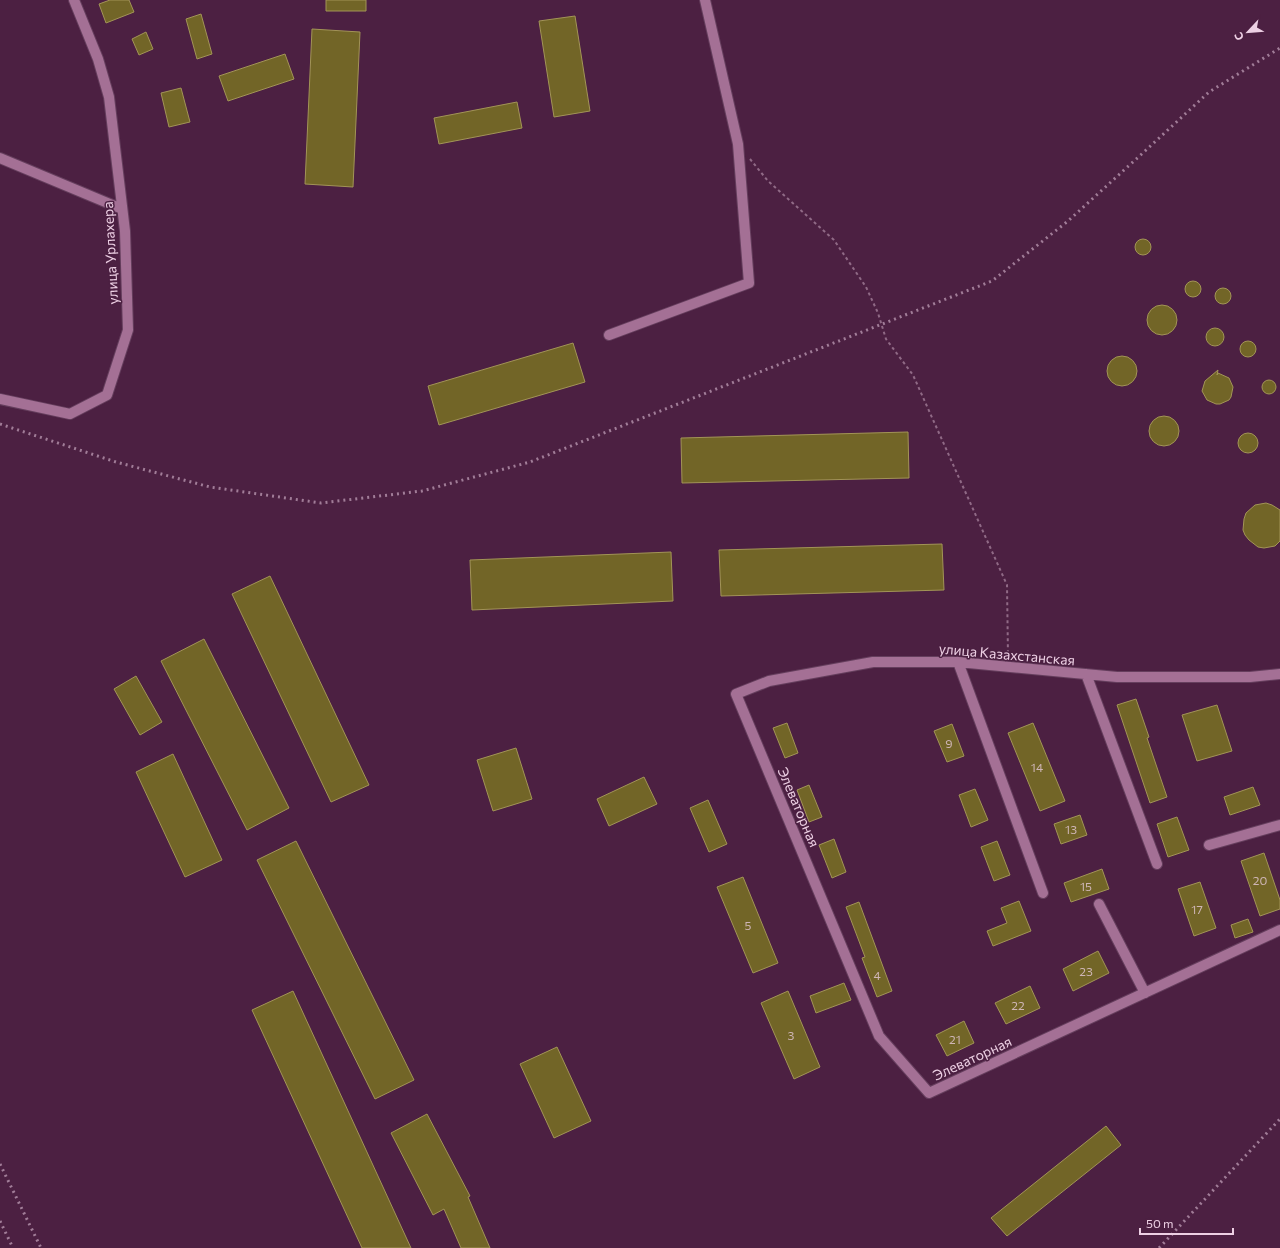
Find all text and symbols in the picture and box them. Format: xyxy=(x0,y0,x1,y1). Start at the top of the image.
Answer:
north arrow xyxy=(1228,12,1268,52)
text: С xyxy=(1231,30,1246,43)
street label: улица Урлахера xyxy=(99,201,121,305)
street label: улица Казахстанская xyxy=(938,640,1076,668)
house number: 9 xyxy=(945,736,953,750)
house number: 14 xyxy=(1031,760,1043,774)
street label: Элеваторная xyxy=(775,764,823,850)
house number: 13 xyxy=(1065,822,1077,836)
house number: 20 xyxy=(1253,873,1267,887)
house number: 15 xyxy=(1080,879,1092,893)
house number: 17 xyxy=(1191,902,1203,916)
house number: 5 xyxy=(745,918,752,932)
house number: 23 xyxy=(1079,964,1093,978)
house number: 4 xyxy=(873,968,881,982)
house number: 22 xyxy=(1011,998,1025,1012)
house number: 3 xyxy=(788,1028,795,1042)
street label: Элеваторная xyxy=(930,1032,1014,1084)
house number: 21 xyxy=(949,1032,961,1046)
scale bar xyxy=(1140,1210,1233,1236)
text: 50 m xyxy=(1146,1216,1174,1230)

